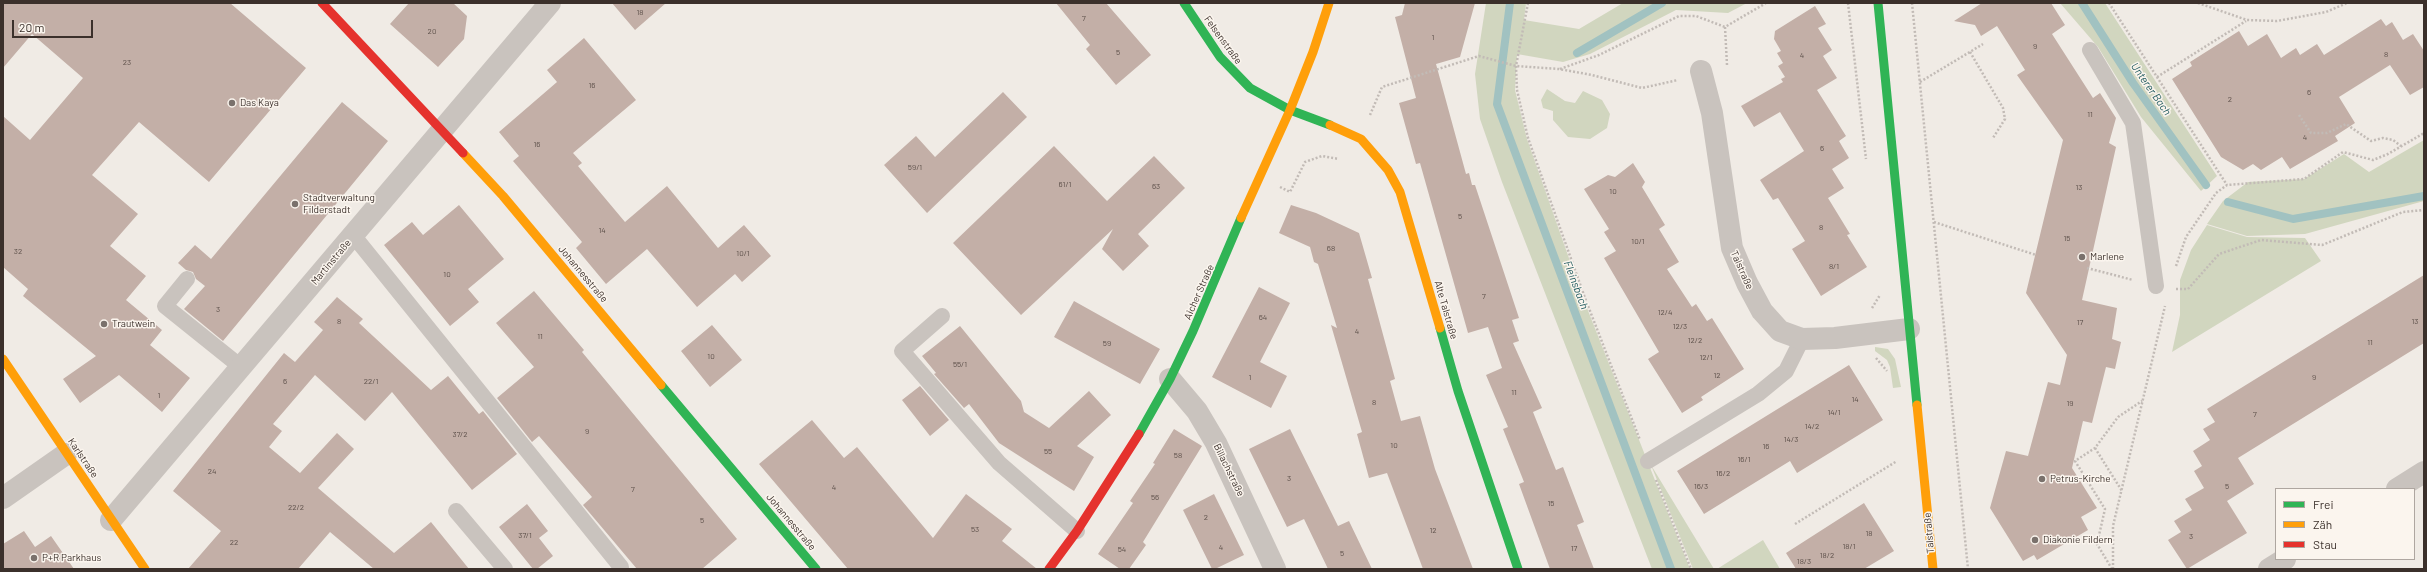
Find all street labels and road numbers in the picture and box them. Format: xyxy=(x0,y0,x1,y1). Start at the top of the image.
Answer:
street label: Felsenstraße xyxy=(1202,14,1244,66)
street label: Martinstraße xyxy=(309,237,353,287)
street label: Johannesstraße xyxy=(556,243,610,305)
street label: Talstraße xyxy=(1728,249,1756,291)
street label: Aicher Straße xyxy=(1181,263,1217,321)
street label: Alte Talstraße xyxy=(1432,279,1460,341)
street label: Karlstraße xyxy=(65,436,101,480)
street label: Billachstraße xyxy=(1211,442,1247,498)
street label: Johannesstraße xyxy=(764,491,818,553)
street label: Talstraße xyxy=(1921,512,1937,554)

